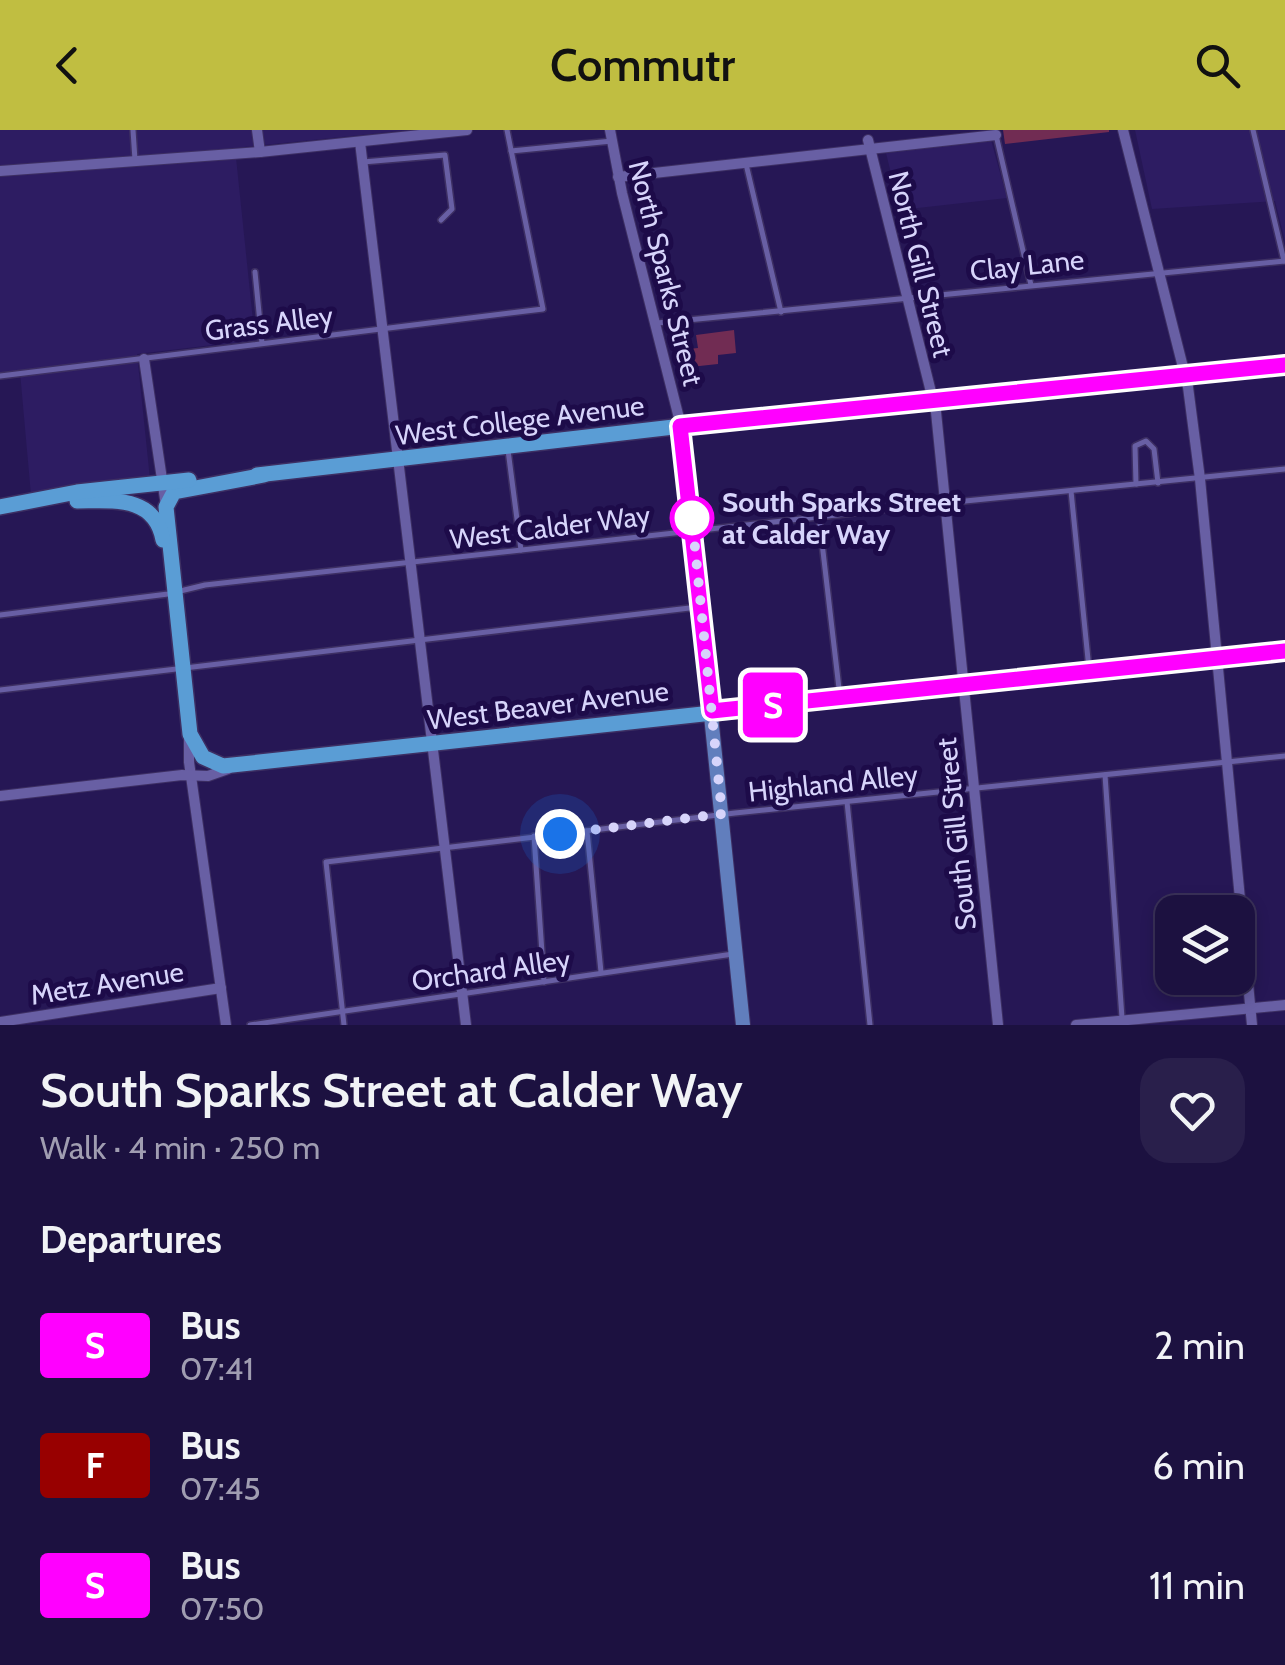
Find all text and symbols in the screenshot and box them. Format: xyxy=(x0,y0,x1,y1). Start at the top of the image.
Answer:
icon: back xyxy=(40,38,95,93)
text: Commutr xyxy=(550,38,735,92)
icon: search xyxy=(1190,38,1245,93)
street label: North Sparks Street xyxy=(622,157,710,389)
street label: North Gill Street xyxy=(881,167,961,361)
street label: Clay Lane xyxy=(968,242,1086,288)
street label: Grass Alley xyxy=(203,298,335,348)
street label: West College Avenue xyxy=(394,388,646,452)
place label: South Sparks Street at Calder Way xyxy=(722,485,961,551)
marker: South Sparks Street at Calder Way xyxy=(671,497,713,539)
street label: West Calder Way xyxy=(448,498,652,556)
line badge: S xyxy=(740,672,806,738)
street label: West Beaver Avenue xyxy=(425,673,671,737)
text: S xyxy=(763,684,783,727)
street label: South Gill Street xyxy=(929,736,983,932)
street label: Highland Alley xyxy=(746,757,920,809)
your location xyxy=(535,809,585,859)
map controls xyxy=(1155,895,1255,995)
button: layers xyxy=(1155,895,1255,995)
street label: Orchard Alley xyxy=(409,942,573,998)
street label: Metz Avenue xyxy=(28,954,186,1012)
button: heart xyxy=(1140,1058,1245,1163)
text: South Sparks Street at Calder Way xyxy=(40,1061,743,1119)
text: Walk · 4 min · 250 m xyxy=(40,1128,320,1167)
text: Departures xyxy=(40,1216,222,1263)
text: Bus xyxy=(180,1302,241,1349)
text: 2 min xyxy=(1154,1322,1245,1369)
text: S xyxy=(85,1324,105,1367)
text: 07:41 xyxy=(180,1349,254,1388)
text: Bus xyxy=(180,1422,241,1469)
text: 6 min xyxy=(1152,1442,1245,1489)
text: F xyxy=(86,1444,104,1487)
text: 07:45 xyxy=(180,1469,261,1508)
text: Bus xyxy=(180,1542,241,1589)
text: 11 min xyxy=(1149,1562,1245,1609)
text: S xyxy=(85,1564,105,1607)
text: 07:50 xyxy=(180,1589,264,1628)

